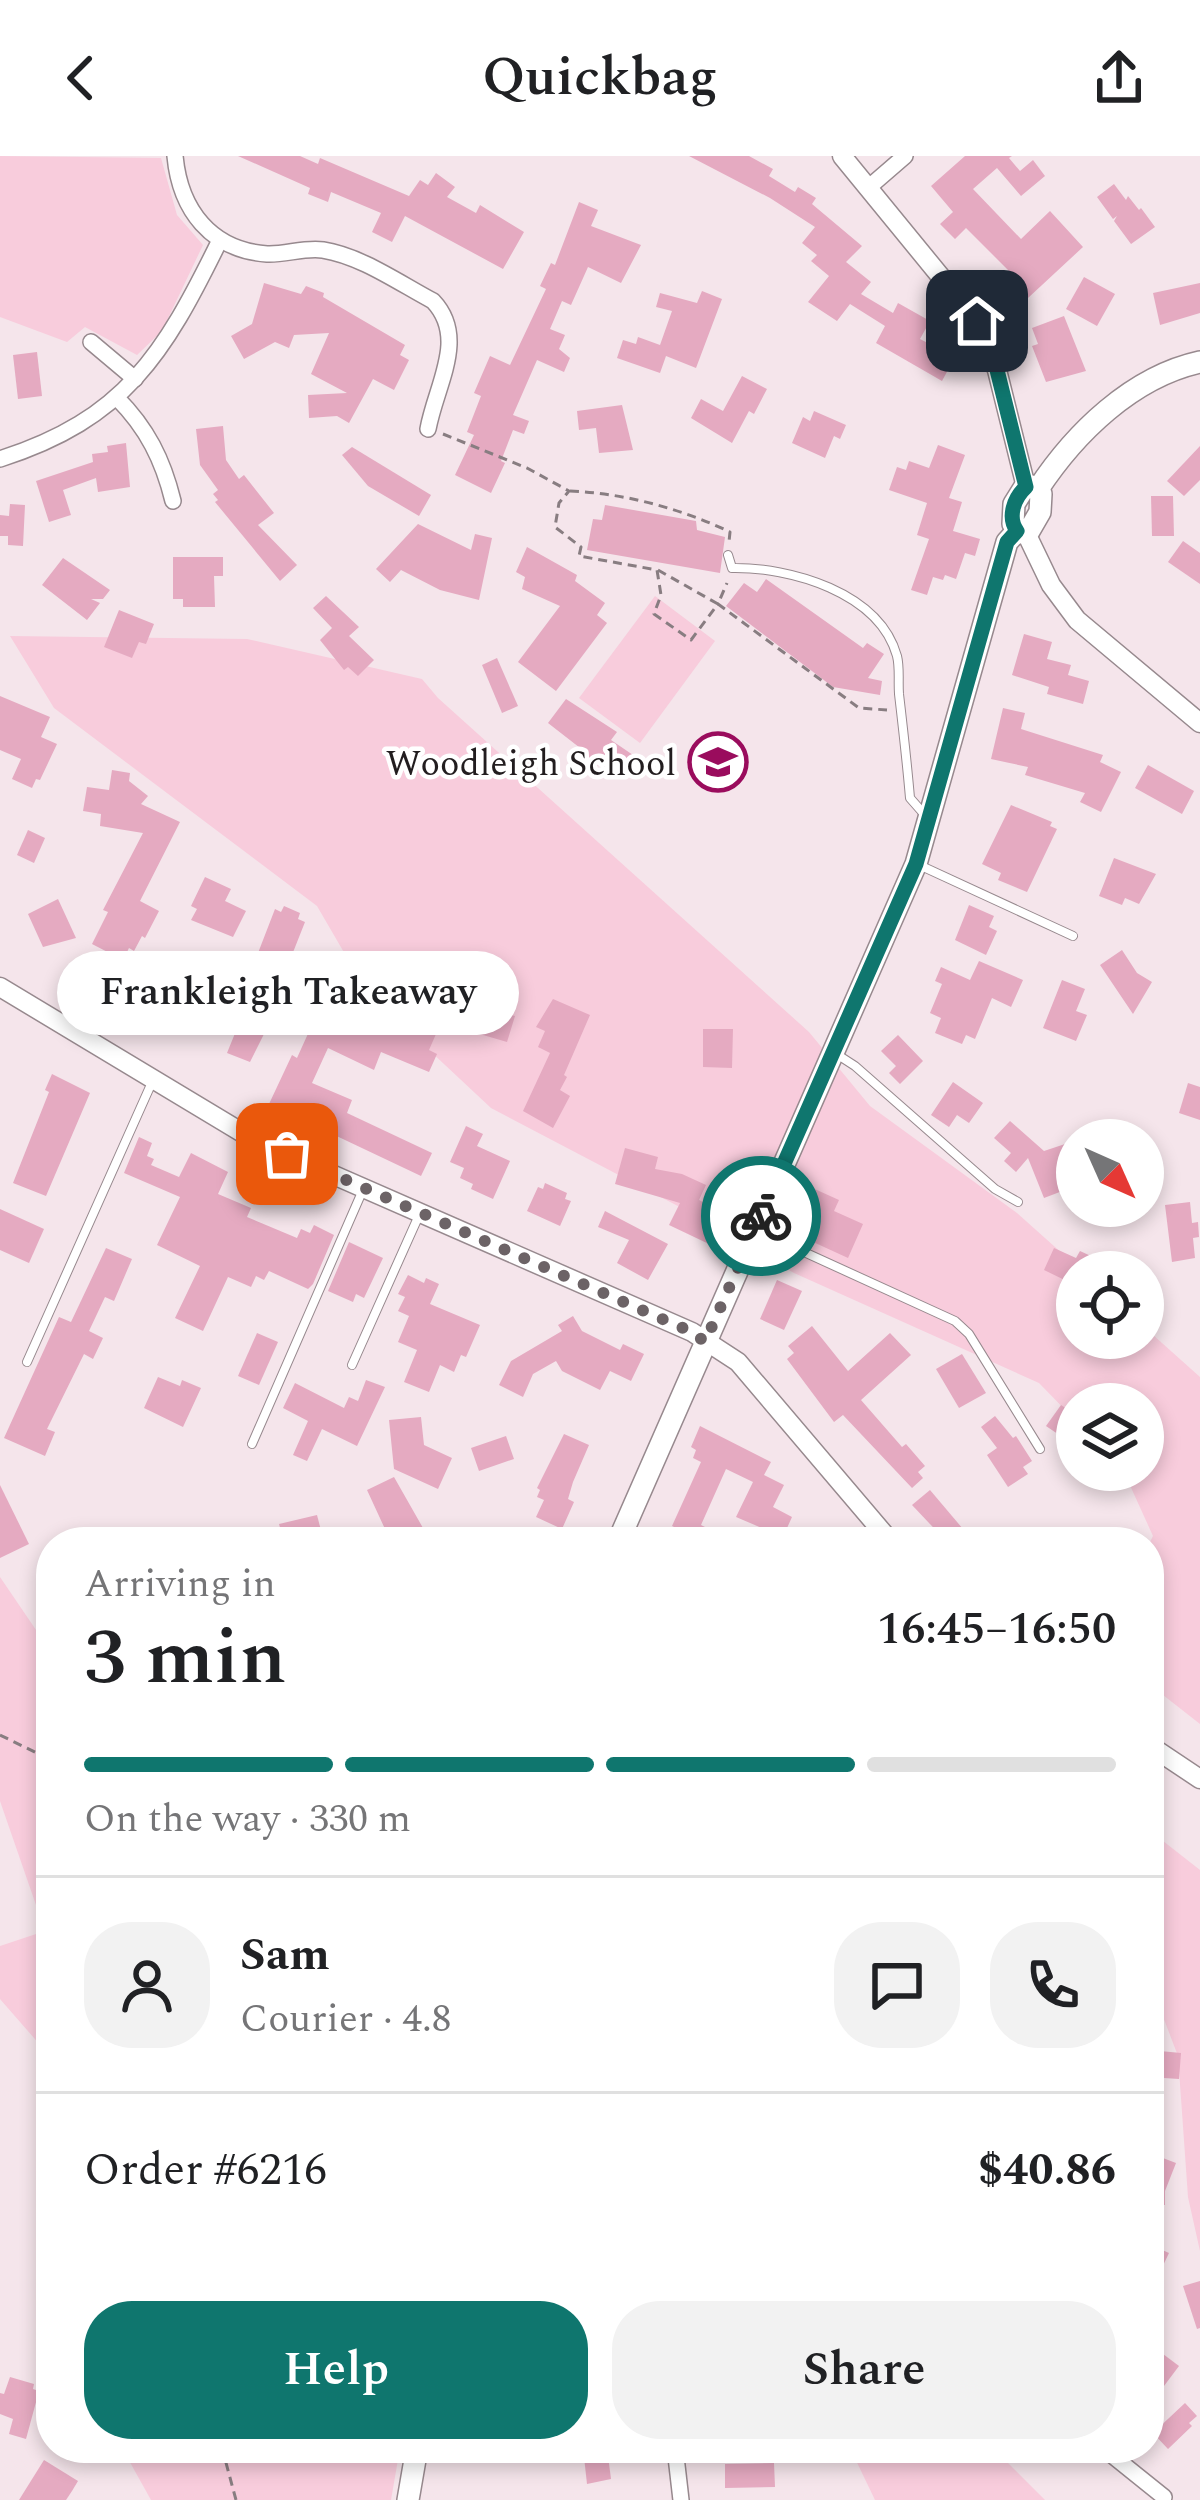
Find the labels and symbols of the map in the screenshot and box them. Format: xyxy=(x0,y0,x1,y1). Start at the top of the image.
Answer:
pin xyxy=(926,270,1028,372)
school or university icon: Woodleigh School xyxy=(687,731,749,793)
place label: Woodleigh School xyxy=(386,737,676,792)
callout: Frankleigh Takeaway xyxy=(56,950,518,1034)
pin xyxy=(236,1103,338,1205)
north arrow xyxy=(1056,1119,1164,1227)
courier xyxy=(701,1156,821,1276)

